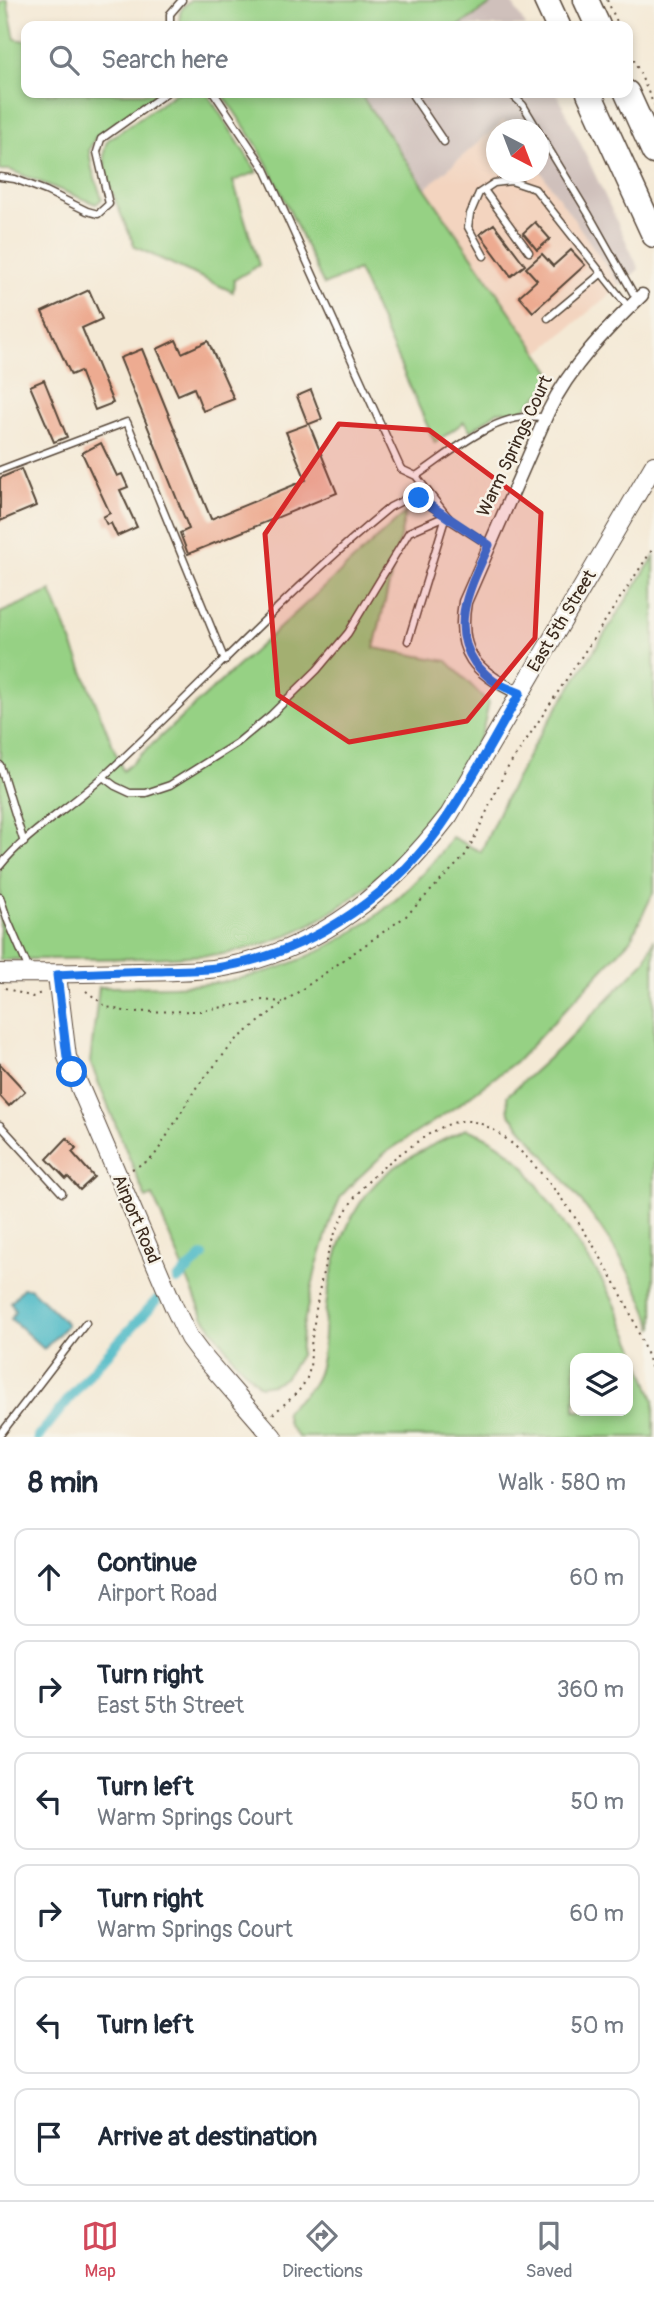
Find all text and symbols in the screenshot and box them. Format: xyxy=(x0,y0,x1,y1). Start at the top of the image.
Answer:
search box xyxy=(21,21,633,98)
icon: search xyxy=(45,41,83,79)
text: Search here xyxy=(101,44,228,76)
north arrow xyxy=(486,119,549,182)
street label: Warm Springs Court xyxy=(472,371,558,520)
route end xyxy=(403,482,434,513)
street label: East 5th Street xyxy=(522,565,602,676)
route start xyxy=(56,1056,87,1087)
street label: Airport Road xyxy=(107,1171,165,1267)
map controls xyxy=(570,1353,633,1416)
button: layers xyxy=(570,1353,633,1416)
text: 8 min xyxy=(28,1464,98,1501)
text: Walk · 580 m xyxy=(498,1468,626,1497)
text: Continue xyxy=(97,1547,197,1579)
icon: ahead xyxy=(30,1558,68,1596)
text: 60 m xyxy=(569,1563,624,1592)
text: Airport Road xyxy=(97,1579,218,1608)
text: Turn right xyxy=(97,1659,203,1691)
icon: right xyxy=(30,1670,68,1708)
text: 360 m xyxy=(557,1675,624,1704)
text: East 5th Street xyxy=(97,1691,244,1720)
text: Turn left xyxy=(97,1771,193,1803)
icon: left xyxy=(30,1782,68,1820)
text: 50 m xyxy=(570,1787,624,1816)
text: Warm Springs Court xyxy=(97,1803,293,1832)
text: Turn right xyxy=(97,1883,203,1915)
icon: right xyxy=(30,1894,68,1932)
text: 60 m xyxy=(569,1899,624,1928)
text: Warm Springs Court xyxy=(97,1915,293,1944)
icon: left xyxy=(30,2006,68,2044)
text: Turn left xyxy=(97,2009,193,2041)
text: 50 m xyxy=(570,2011,624,2040)
icon: arrive xyxy=(30,2118,68,2156)
text: Arrive at destination xyxy=(97,2121,317,2153)
tab: Map xyxy=(81,2217,119,2283)
tab: Directions xyxy=(282,2217,363,2283)
tab: Saved xyxy=(525,2217,573,2283)

